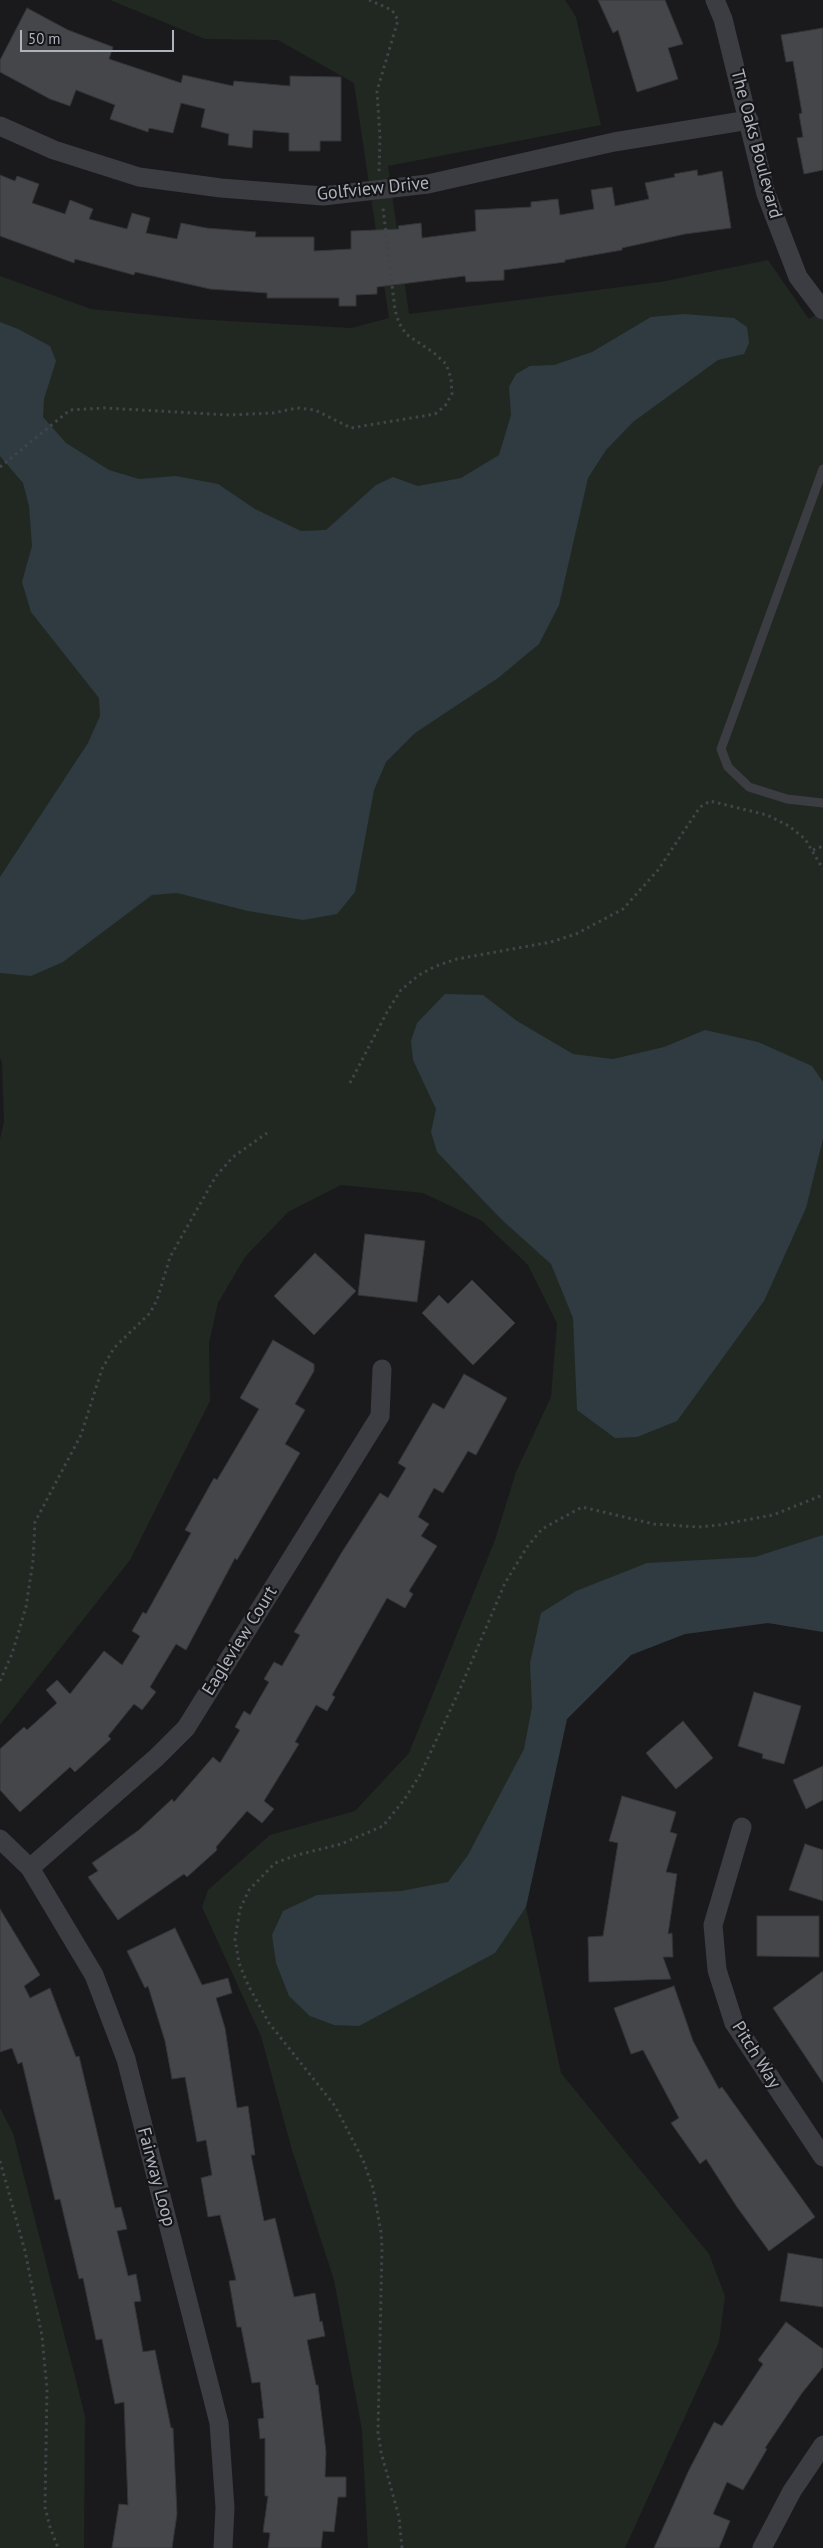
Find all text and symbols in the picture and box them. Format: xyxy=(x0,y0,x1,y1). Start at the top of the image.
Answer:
scale bar xyxy=(22,20,176,52)
text: 50 m xyxy=(28,29,61,48)
street label: The Oaks Boulevard xyxy=(726,67,786,221)
street label: Golfview Drive xyxy=(316,172,430,206)
street label: Eagleview Court xyxy=(198,1582,282,1700)
street label: Pitch Way xyxy=(727,2017,785,2093)
street label: Fairway Loop xyxy=(132,2125,180,2229)

